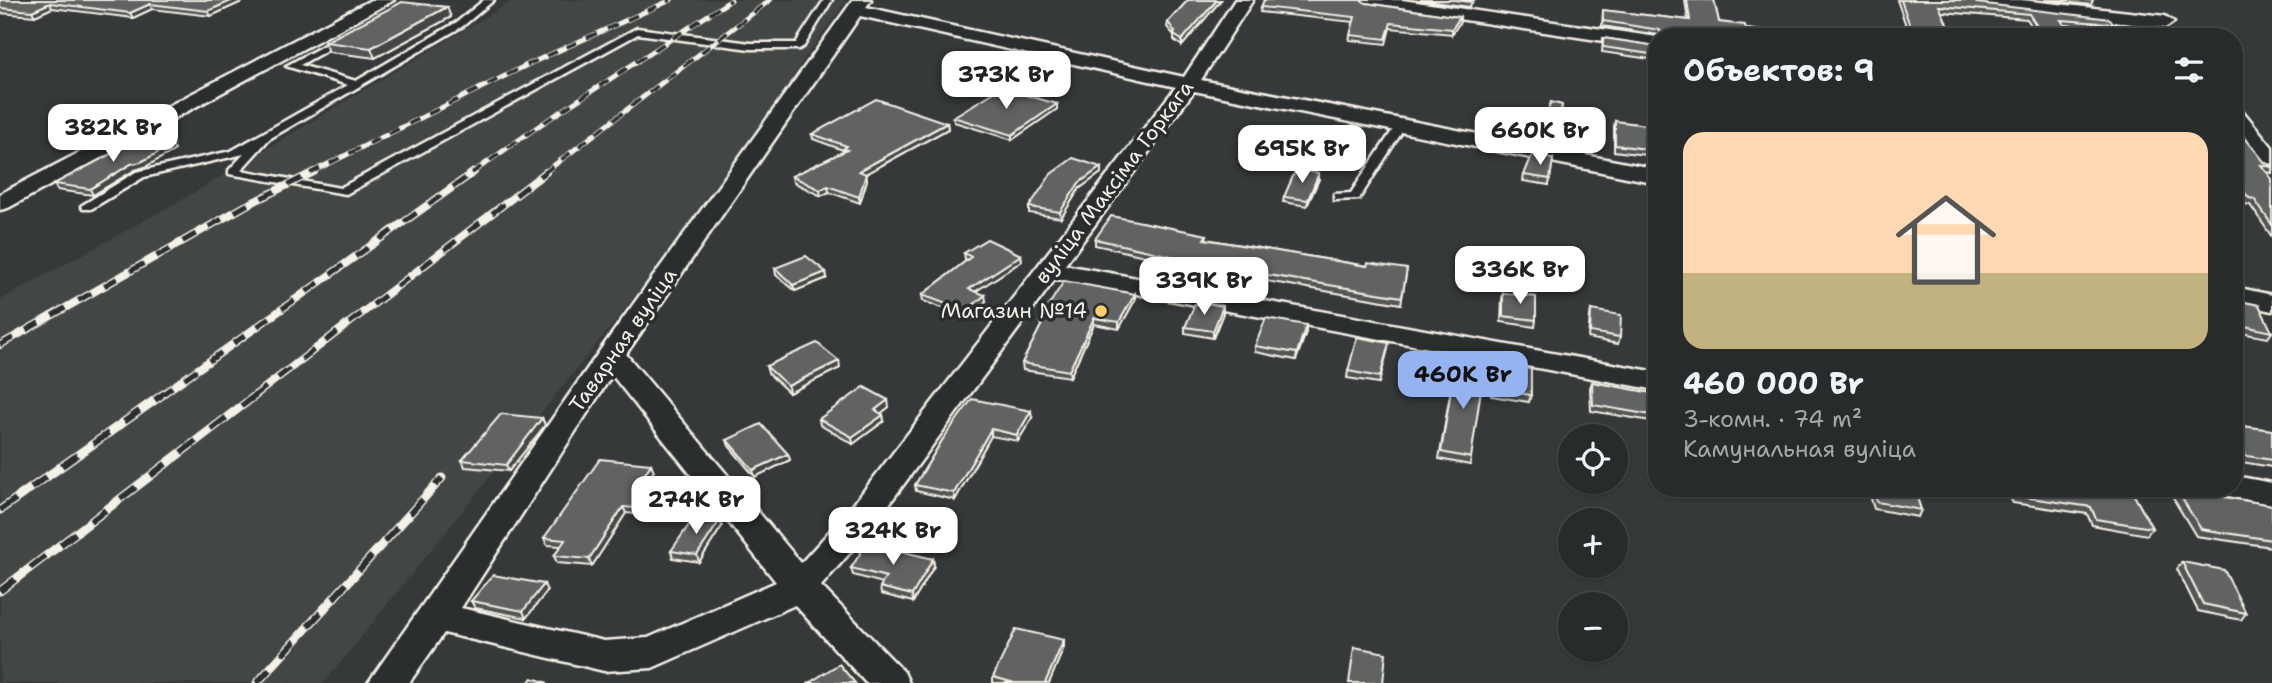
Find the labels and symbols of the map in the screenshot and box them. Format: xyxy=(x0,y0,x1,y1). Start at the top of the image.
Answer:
pin: 373K Br xyxy=(941,52,1071,111)
street label: вуліца Максіма Горкага xyxy=(1028,74,1200,290)
pin: 382K Br xyxy=(48,104,178,164)
pin: 660K Br xyxy=(1475,108,1605,167)
pin: 695K Br xyxy=(1237,125,1367,185)
pin: 336K Br xyxy=(1455,246,1585,306)
pin: 339K Br xyxy=(1139,258,1269,317)
street label: Таварная вуліца xyxy=(563,262,683,418)
place label: Магазин №14 xyxy=(941,297,1087,325)
marker: Магазин №14 xyxy=(1093,303,1109,319)
pin: 460K Br xyxy=(1398,352,1528,411)
pin: 274K Br xyxy=(631,476,761,536)
pin: 324K Br xyxy=(828,508,958,567)

